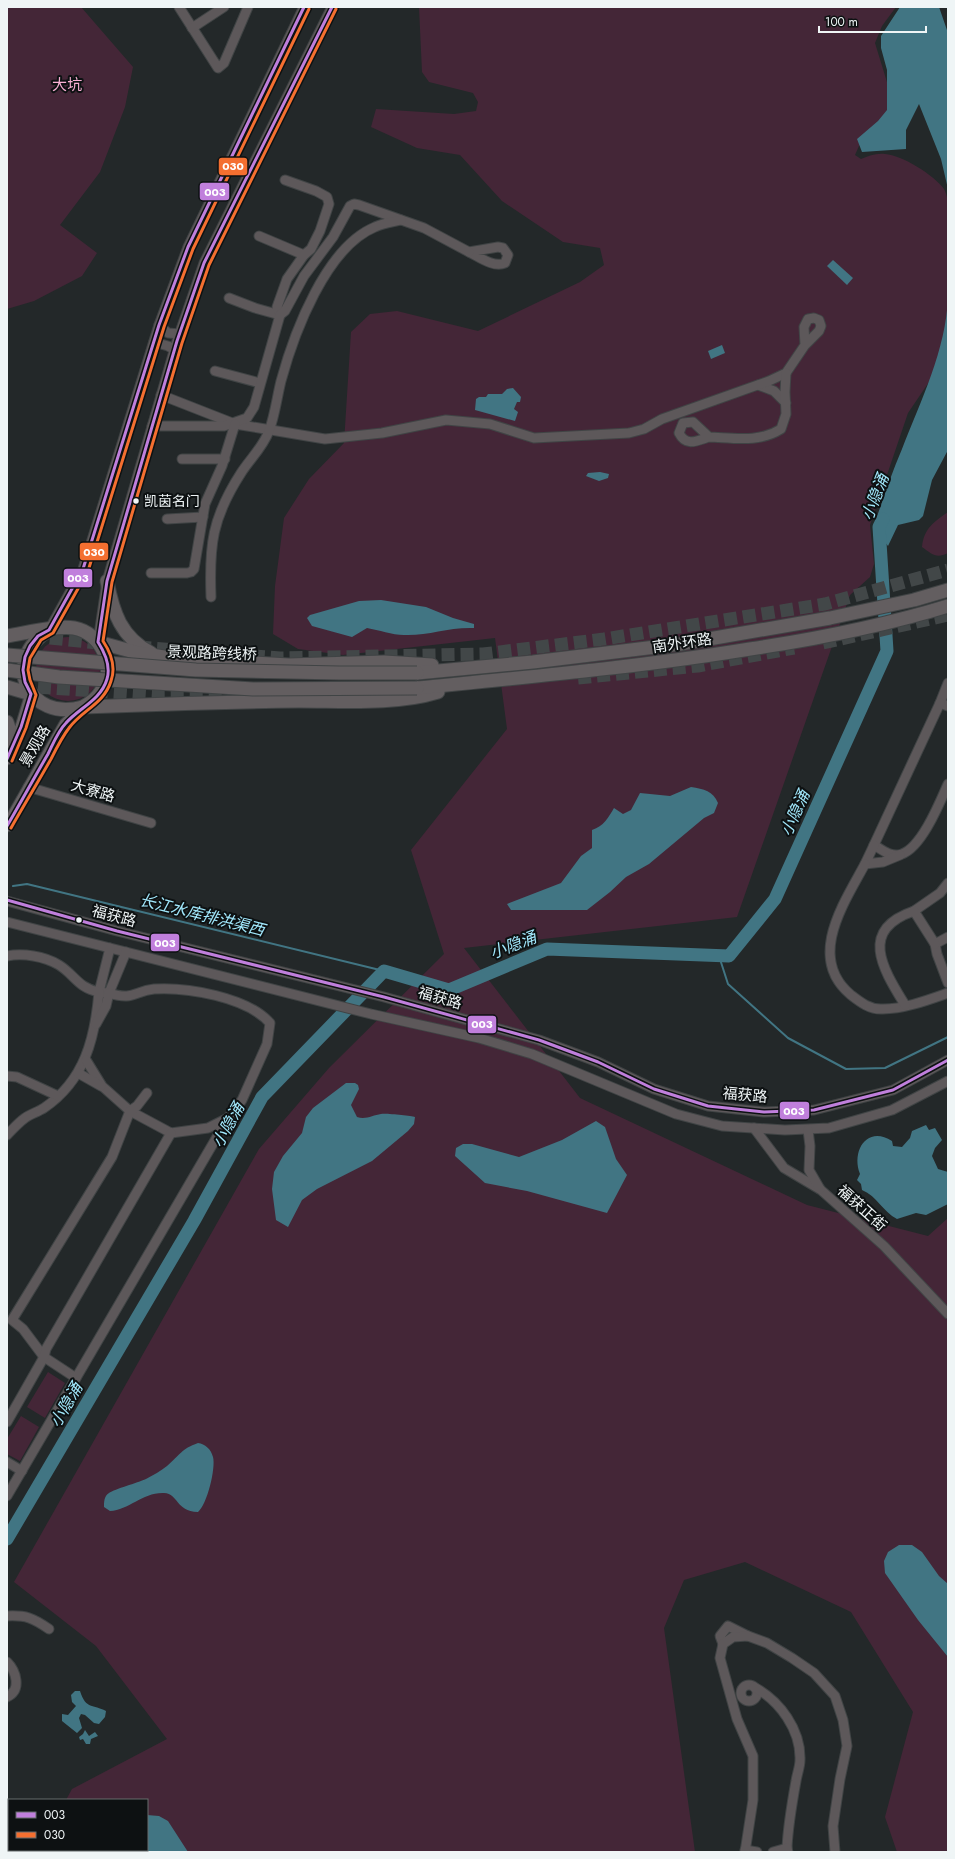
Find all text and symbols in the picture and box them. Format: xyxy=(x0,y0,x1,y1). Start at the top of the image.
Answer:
scale bar xyxy=(819,8,926,34)
text: 100 m xyxy=(825,13,858,31)
park label: 大坑 xyxy=(52,74,82,96)
line badge: 030 xyxy=(218,157,248,176)
text: 030 xyxy=(222,158,244,174)
line badge: 003 xyxy=(199,182,230,201)
text: 003 xyxy=(204,184,226,200)
water label: 小隐涌 xyxy=(856,469,895,524)
place label: 凯茵名门 xyxy=(144,491,200,511)
marker: 凯茵名门 xyxy=(131,496,141,506)
line badge: 030 xyxy=(79,542,109,561)
text: 030 xyxy=(83,544,105,560)
line badge: 003 xyxy=(63,568,93,588)
text: 003 xyxy=(67,570,89,586)
street label: 南外环路 xyxy=(651,628,713,658)
street label: 景观路跨线桥 xyxy=(167,640,257,666)
street label: 景观路 xyxy=(14,721,56,771)
street label: 大寮路 xyxy=(68,774,118,808)
water label: 小隐涌 xyxy=(775,785,816,840)
water label: 长江水库排洪渠西 xyxy=(137,888,270,942)
street label: 福获路 xyxy=(89,900,139,932)
unlabelled marker xyxy=(74,915,84,925)
water label: 小隐涌 xyxy=(486,925,541,964)
line badge: 003 xyxy=(150,933,180,952)
text: 003 xyxy=(154,935,176,951)
street label: 福获路 xyxy=(415,981,465,1015)
line badge: 003 xyxy=(467,1015,497,1034)
text: 003 xyxy=(471,1016,493,1032)
street label: 福获路 xyxy=(722,1082,768,1108)
water label: 小隐涌 xyxy=(206,1097,251,1152)
line badge: 003 xyxy=(779,1101,810,1120)
text: 003 xyxy=(783,1103,805,1119)
street label: 福获正街 xyxy=(832,1180,892,1236)
water label: 小隐涌 xyxy=(44,1377,89,1432)
legend xyxy=(8,1799,148,1851)
text: 003 xyxy=(44,1806,65,1824)
text: 030 xyxy=(44,1826,65,1844)

